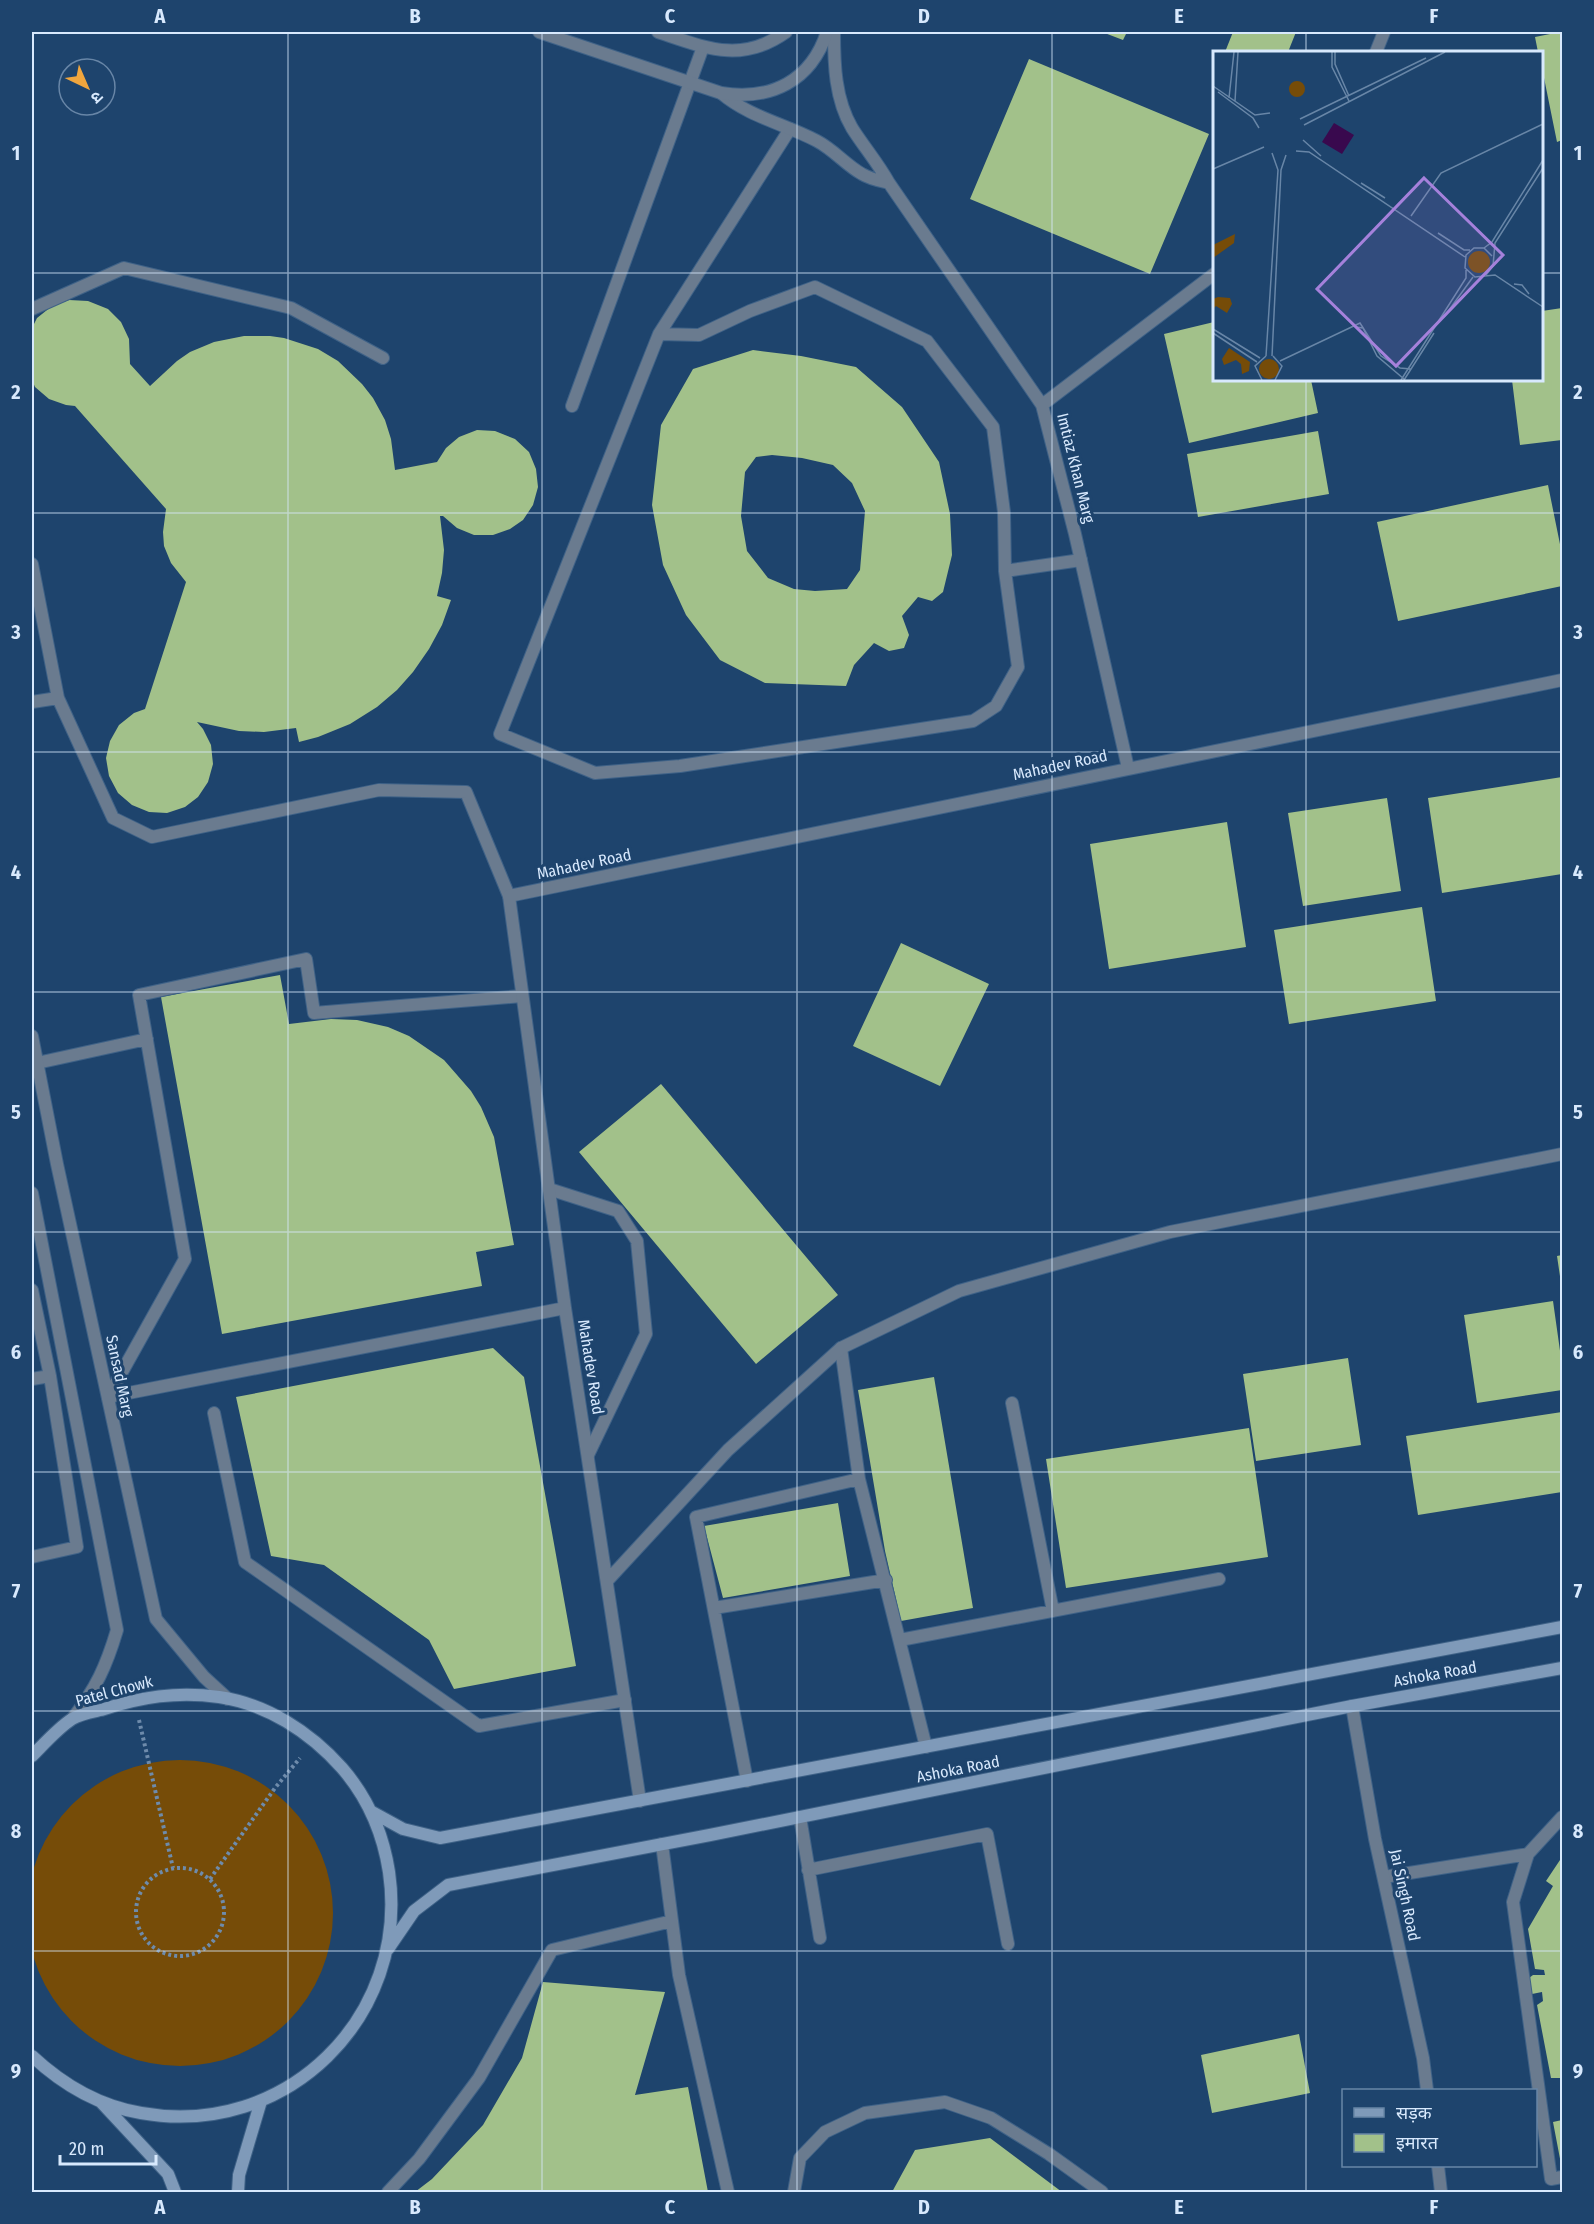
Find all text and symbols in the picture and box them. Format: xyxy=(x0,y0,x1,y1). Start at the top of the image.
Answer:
text: A xyxy=(154,4,167,28)
text: B xyxy=(409,4,421,28)
text: C xyxy=(665,4,676,28)
text: D xyxy=(918,4,930,28)
text: E xyxy=(1174,4,1184,28)
text: F xyxy=(1430,4,1439,28)
inset map xyxy=(1213,51,1543,381)
north arrow xyxy=(57,57,117,117)
text: उ xyxy=(87,87,107,108)
text: 1 xyxy=(12,141,20,165)
text: 1 xyxy=(1574,141,1582,165)
text: 2 xyxy=(10,380,21,404)
text: 2 xyxy=(1572,380,1583,404)
street label: Imtiaz Khan Marg xyxy=(1053,411,1099,525)
text: 3 xyxy=(10,620,21,644)
text: 3 xyxy=(1572,620,1583,644)
street label: Mahadev Road xyxy=(1011,746,1109,784)
street label: Mahadev Road xyxy=(535,845,633,883)
text: 4 xyxy=(11,860,21,884)
text: 4 xyxy=(1573,860,1583,884)
text: 5 xyxy=(11,1100,21,1124)
text: 5 xyxy=(1573,1100,1583,1124)
street label: Mahadev Road xyxy=(574,1318,608,1416)
street label: Sansad Marg xyxy=(102,1333,138,1419)
text: 6 xyxy=(11,1340,21,1364)
text: 6 xyxy=(1573,1340,1583,1364)
text: 7 xyxy=(12,1579,21,1603)
text: 7 xyxy=(1574,1579,1583,1603)
street label: Ashoka Road xyxy=(1392,1657,1478,1691)
street label: Patel Chowk xyxy=(73,1671,155,1710)
street label: Ashoka Road xyxy=(915,1752,1001,1786)
text: 8 xyxy=(11,1819,22,1843)
text: 8 xyxy=(1573,1819,1584,1843)
street label: Jai Singh Road xyxy=(1386,1847,1424,1943)
text: 9 xyxy=(11,2059,21,2083)
text: 9 xyxy=(1573,2059,1583,2083)
legend xyxy=(1342,2089,1537,2167)
text: सड़क xyxy=(1396,2102,1433,2124)
scale bar xyxy=(60,2128,156,2166)
text: इमारत xyxy=(1396,2132,1439,2154)
text: 20 m xyxy=(69,2138,104,2160)
text: A xyxy=(154,2195,167,2219)
text: B xyxy=(409,2195,421,2219)
text: C xyxy=(665,2195,676,2219)
text: D xyxy=(918,2195,930,2219)
text: E xyxy=(1174,2195,1184,2219)
text: F xyxy=(1430,2195,1439,2219)

